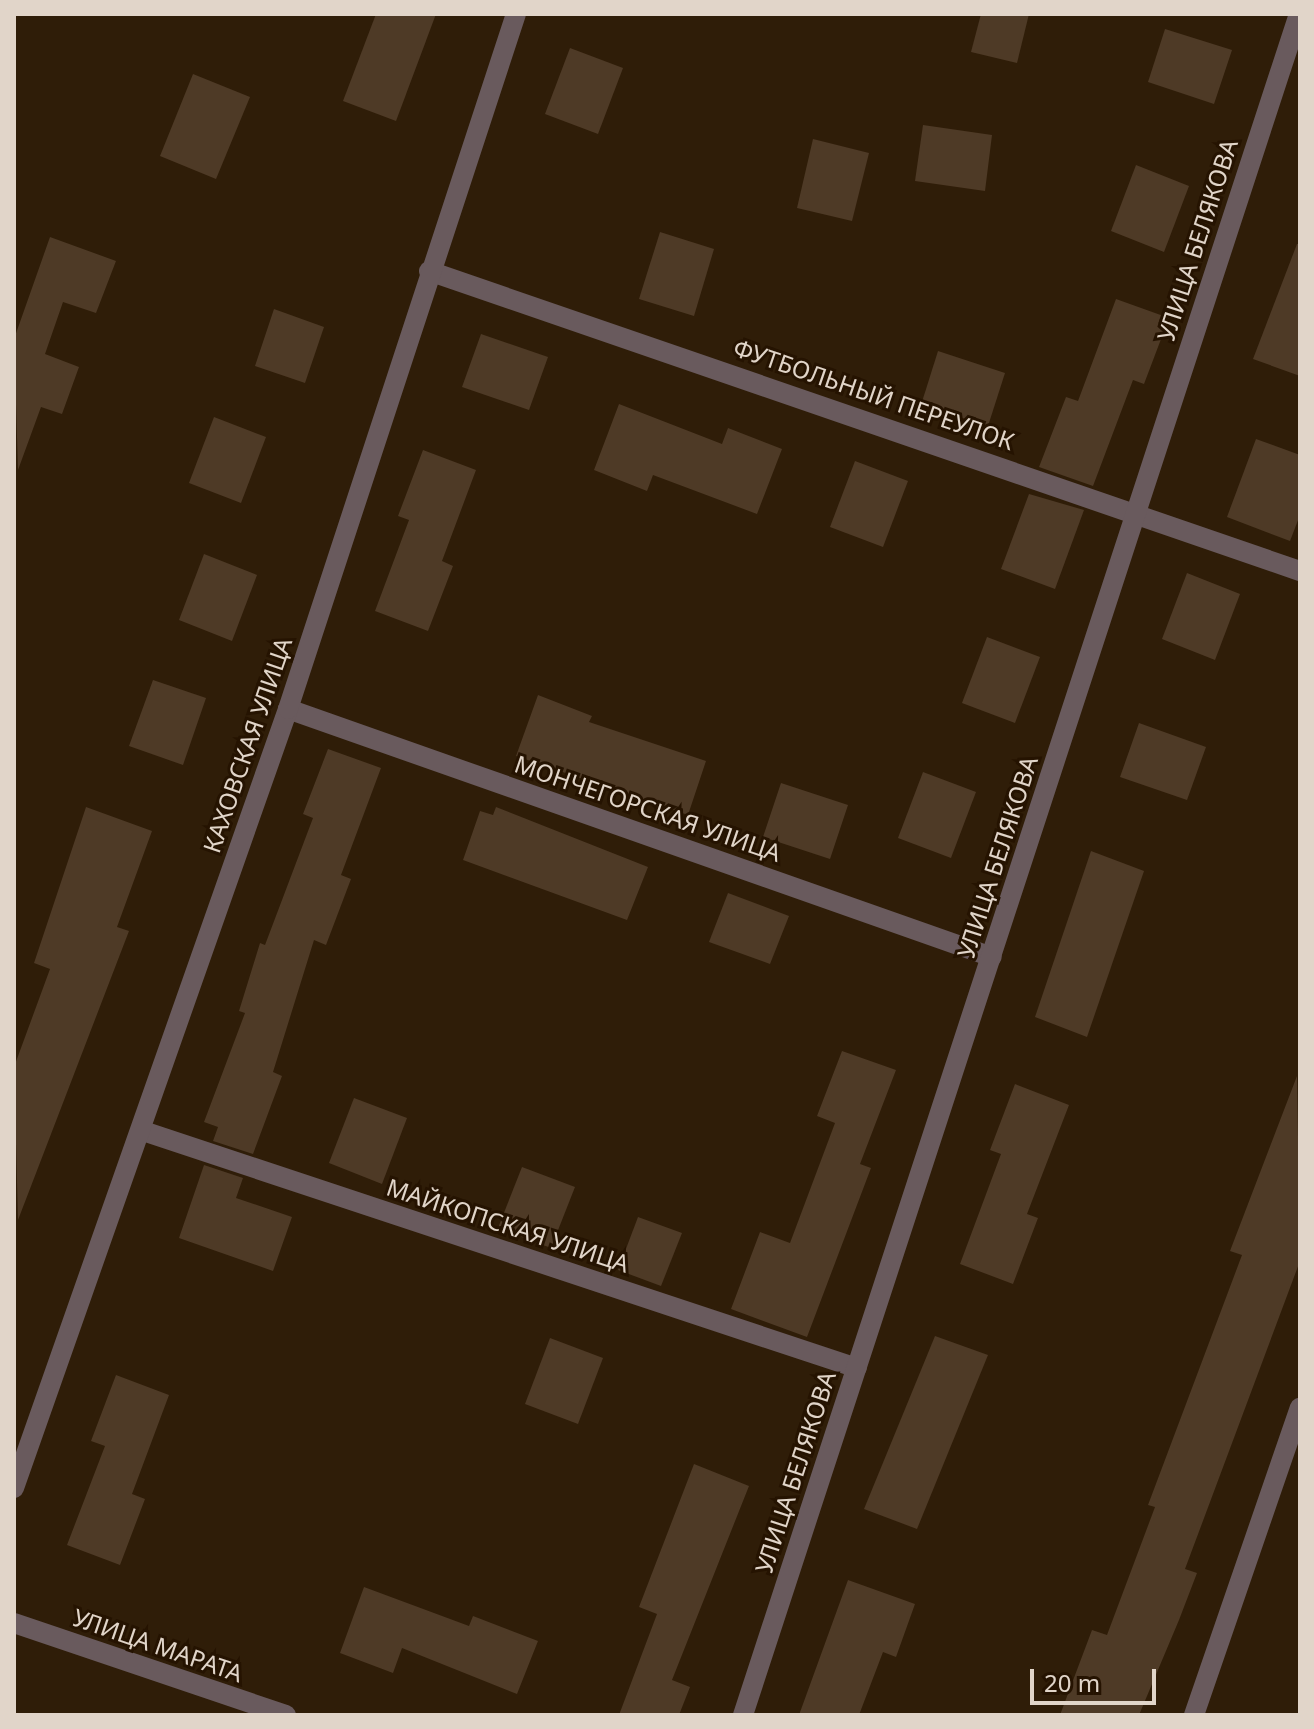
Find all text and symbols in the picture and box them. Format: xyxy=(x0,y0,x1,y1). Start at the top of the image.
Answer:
street label: УЛИЦА БЕЛЯКОВА xyxy=(1151,135,1243,345)
street label: ФУТБОЛЬНЫЙ ПЕРЕУЛОК xyxy=(730,332,1018,456)
street label: КАХОВСКАЯ УЛИЦА xyxy=(197,634,297,856)
street label: МОНЧЕГОРСКАЯ УЛИЦА xyxy=(511,749,785,867)
street label: УЛИЦА БЕЛЯКОВА xyxy=(951,752,1043,962)
street label: МАЙКОПСКАЯ УЛИЦА xyxy=(383,1172,633,1278)
street label: УЛИЦА БЕЛЯКОВА xyxy=(749,1367,841,1577)
street label: УЛИЦА МАРАТА xyxy=(69,1602,247,1688)
scale bar xyxy=(1034,1653,1160,1703)
text: 20 m xyxy=(1044,1666,1100,1699)

